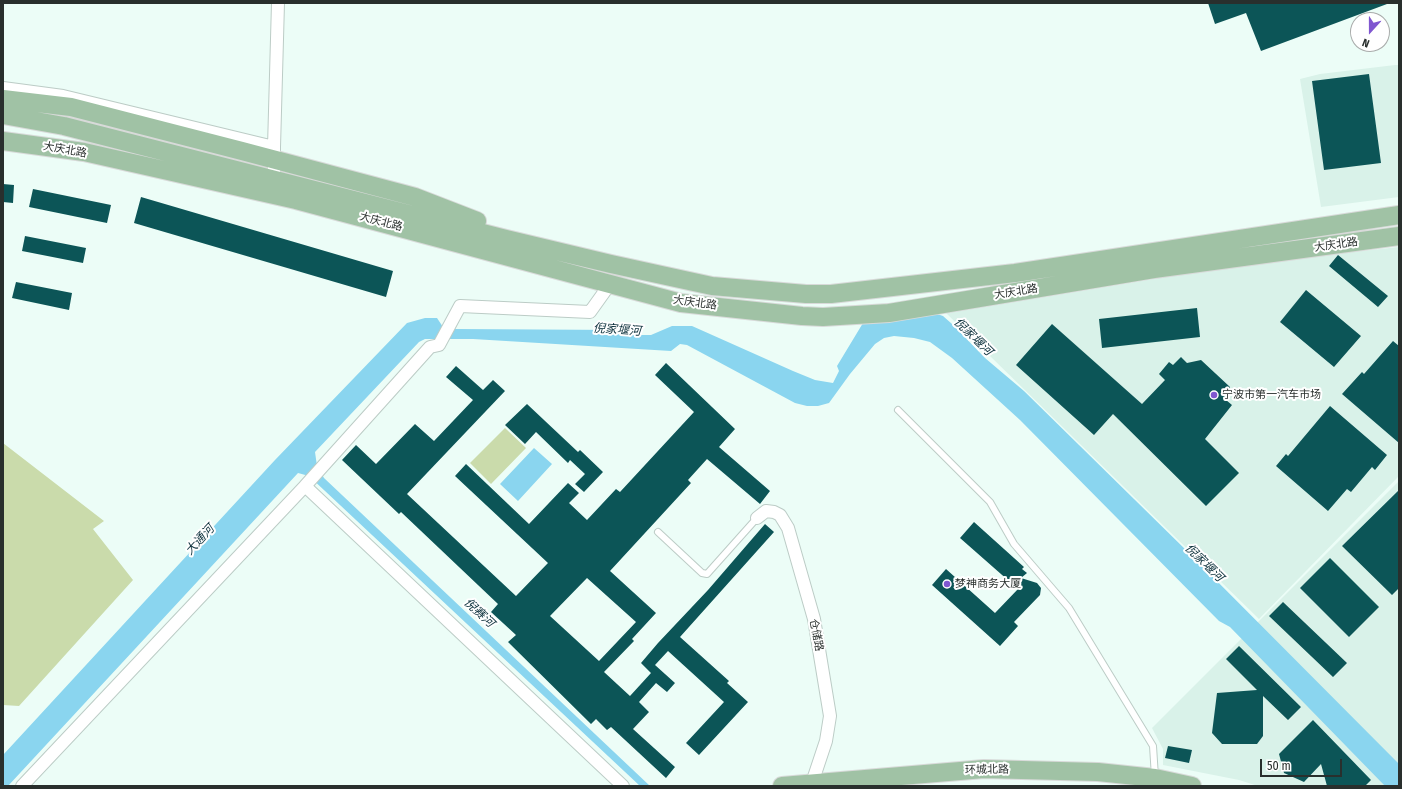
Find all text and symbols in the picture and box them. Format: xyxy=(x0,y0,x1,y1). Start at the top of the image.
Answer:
north arrow xyxy=(1350,12,1390,52)
text: N xyxy=(1360,35,1371,50)
street label: 大庆北路 xyxy=(42,140,88,160)
street label: 大庆北路 xyxy=(358,210,404,234)
street label: 大庆北路 xyxy=(1313,235,1359,255)
street label: 大庆北路 xyxy=(993,282,1039,302)
street label: 大庆北路 xyxy=(672,293,718,313)
water label: 倪家堰河 xyxy=(951,315,995,359)
water label: 倪家堰河 xyxy=(593,321,641,339)
place label: 宁波市第一汽车市场 xyxy=(1222,388,1321,402)
marker: 宁波市第一汽车市场 xyxy=(1209,390,1219,400)
water label: 大通河 xyxy=(182,522,218,558)
water label: 倪家堰河 xyxy=(1182,541,1226,585)
place label: 梦神商务大厦 xyxy=(955,577,1021,591)
marker: 梦神商务大厦 xyxy=(942,579,952,589)
water label: 倪赛河 xyxy=(461,595,497,631)
street label: 仓储路 xyxy=(806,618,826,652)
scale bar xyxy=(1262,751,1344,777)
text: 50 m xyxy=(1267,759,1291,773)
street label: 环城北路 xyxy=(965,763,1009,777)

